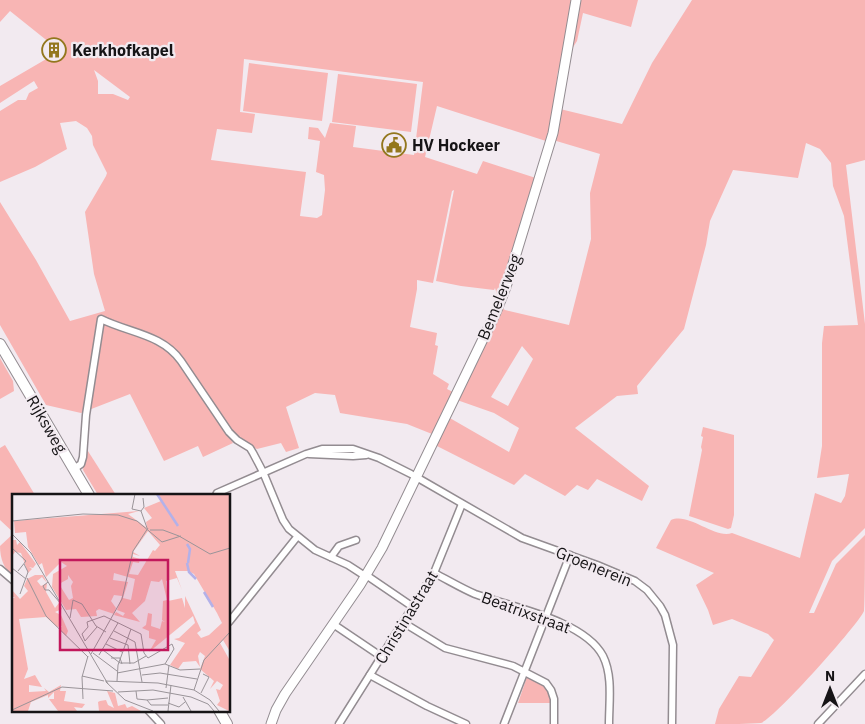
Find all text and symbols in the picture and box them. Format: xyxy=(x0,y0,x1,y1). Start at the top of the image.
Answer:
building icon: Kerkhofkapel xyxy=(41,37,67,63)
place label: Kerkhofkapel xyxy=(72,40,174,60)
public building icon: HV Hockeer xyxy=(381,132,407,158)
place label: HV Hockeer xyxy=(412,135,500,155)
street label: Bemelerweg xyxy=(473,251,525,343)
street label: Rijksweg xyxy=(22,391,72,457)
inset map xyxy=(12,494,230,712)
street label: Groenerein xyxy=(553,542,635,590)
street label: Christinastraat xyxy=(370,567,442,667)
street label: Beatrixstraat xyxy=(479,587,573,637)
north arrow xyxy=(805,664,855,714)
text: N xyxy=(825,667,835,685)

